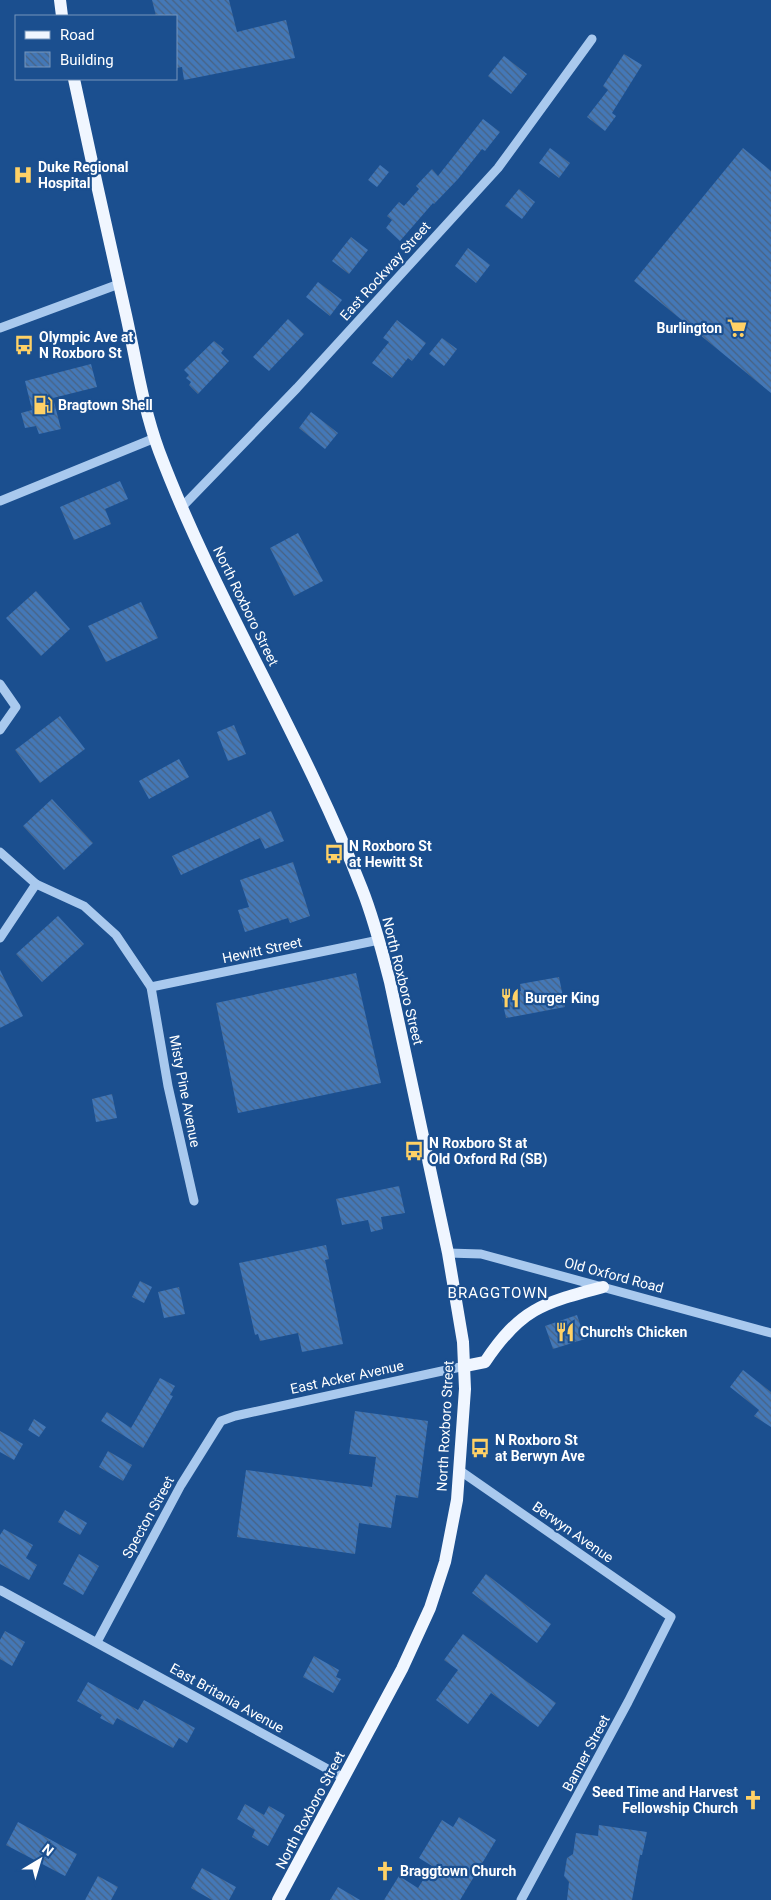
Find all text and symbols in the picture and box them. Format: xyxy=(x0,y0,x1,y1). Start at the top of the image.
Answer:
legend xyxy=(15,15,178,80)
text: Road xyxy=(60,26,94,44)
text: Building xyxy=(60,51,114,69)
place label: Duke Regional Hospital xyxy=(38,159,129,191)
hospital icon: Duke Regional Hospital xyxy=(12,164,34,186)
street label: East Rockway Street xyxy=(337,218,434,324)
supermarket icon: Burlington xyxy=(726,317,748,339)
place label: Burlington xyxy=(657,320,722,336)
place label: Olympic Ave at N Roxboro St xyxy=(39,329,133,361)
bus stop icon: Olympic Ave at N Roxboro St xyxy=(13,334,35,356)
fuel station icon: Bragtown Shell xyxy=(32,394,54,416)
place label: Bragtown Shell xyxy=(58,397,153,413)
street label: North Roxboro Street xyxy=(210,544,282,669)
place label: N Roxboro St at Hewitt St xyxy=(349,838,432,870)
bus stop icon: N Roxboro St at Hewitt St xyxy=(323,843,345,865)
street label: North Roxboro Street xyxy=(379,915,427,1047)
street label: Hewitt Street xyxy=(221,934,304,966)
restaurant icon: Burger King xyxy=(499,987,521,1009)
place label: Burger King xyxy=(525,990,599,1006)
street label: Misty Pine Avenue xyxy=(166,1033,204,1149)
place label: N Roxboro St at Old Oxford Rd (SB) xyxy=(429,1135,548,1168)
bus stop icon: N Roxboro St at Old Oxford Rd (SB) xyxy=(403,1140,425,1162)
street label: Old Oxford Road xyxy=(563,1254,665,1296)
district label: BRAGGTOWN xyxy=(448,1284,548,1302)
restaurant icon: Church's Chicken xyxy=(554,1321,576,1343)
place label: Church's Chicken xyxy=(580,1324,688,1340)
street label: East Acker Avenue xyxy=(289,1357,405,1397)
street label: North Roxboro Street xyxy=(434,1360,456,1492)
place label: N Roxboro St at Berwyn Ave xyxy=(495,1432,585,1464)
bus stop icon: N Roxboro St at Berwyn Ave xyxy=(469,1437,491,1459)
street label: Specton Street xyxy=(119,1473,177,1561)
street label: Berwyn Avenue xyxy=(529,1498,617,1566)
street label: East Britania Avenue xyxy=(167,1660,287,1736)
street label: Banner Street xyxy=(559,1712,613,1794)
street label: North Roxboro Street xyxy=(272,1748,348,1872)
place label: Seed Time and Harvest Fellowship Church xyxy=(592,1784,738,1816)
church icon: Seed Time and Harvest Fellowship Church xyxy=(742,1789,764,1811)
north arrow xyxy=(15,1835,65,1885)
text: N xyxy=(39,1840,57,1859)
church icon: Braggtown Church xyxy=(374,1860,396,1882)
place label: Braggtown Church xyxy=(400,1863,517,1879)

